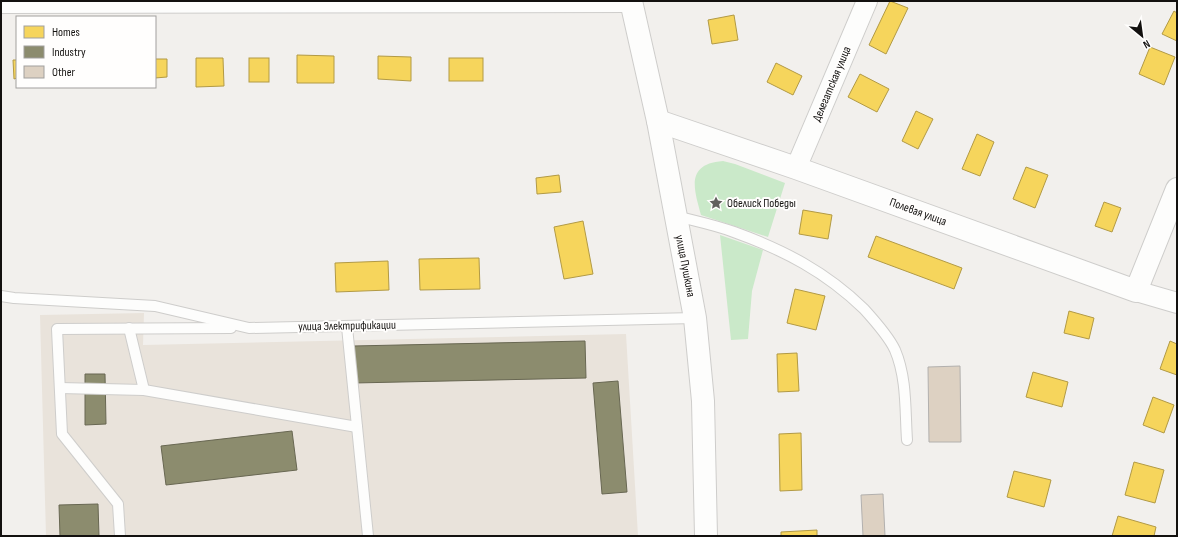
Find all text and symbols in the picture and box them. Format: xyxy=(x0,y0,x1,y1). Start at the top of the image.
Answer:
legend xyxy=(16,16,156,88)
north arrow xyxy=(1122,16,1162,56)
text: Homes xyxy=(52,25,80,40)
text: N xyxy=(1141,37,1152,51)
street label: Делегатская улица xyxy=(809,44,855,124)
text: Industry xyxy=(52,45,86,60)
text: Other xyxy=(52,65,76,80)
place icon: Обелиск Победы xyxy=(708,195,724,211)
street label: Полевая улица xyxy=(887,195,949,229)
place label: Обелиск Победы xyxy=(727,196,796,211)
street label: улица Пушкина xyxy=(672,234,698,299)
street label: улица Электрификации xyxy=(298,318,396,334)

